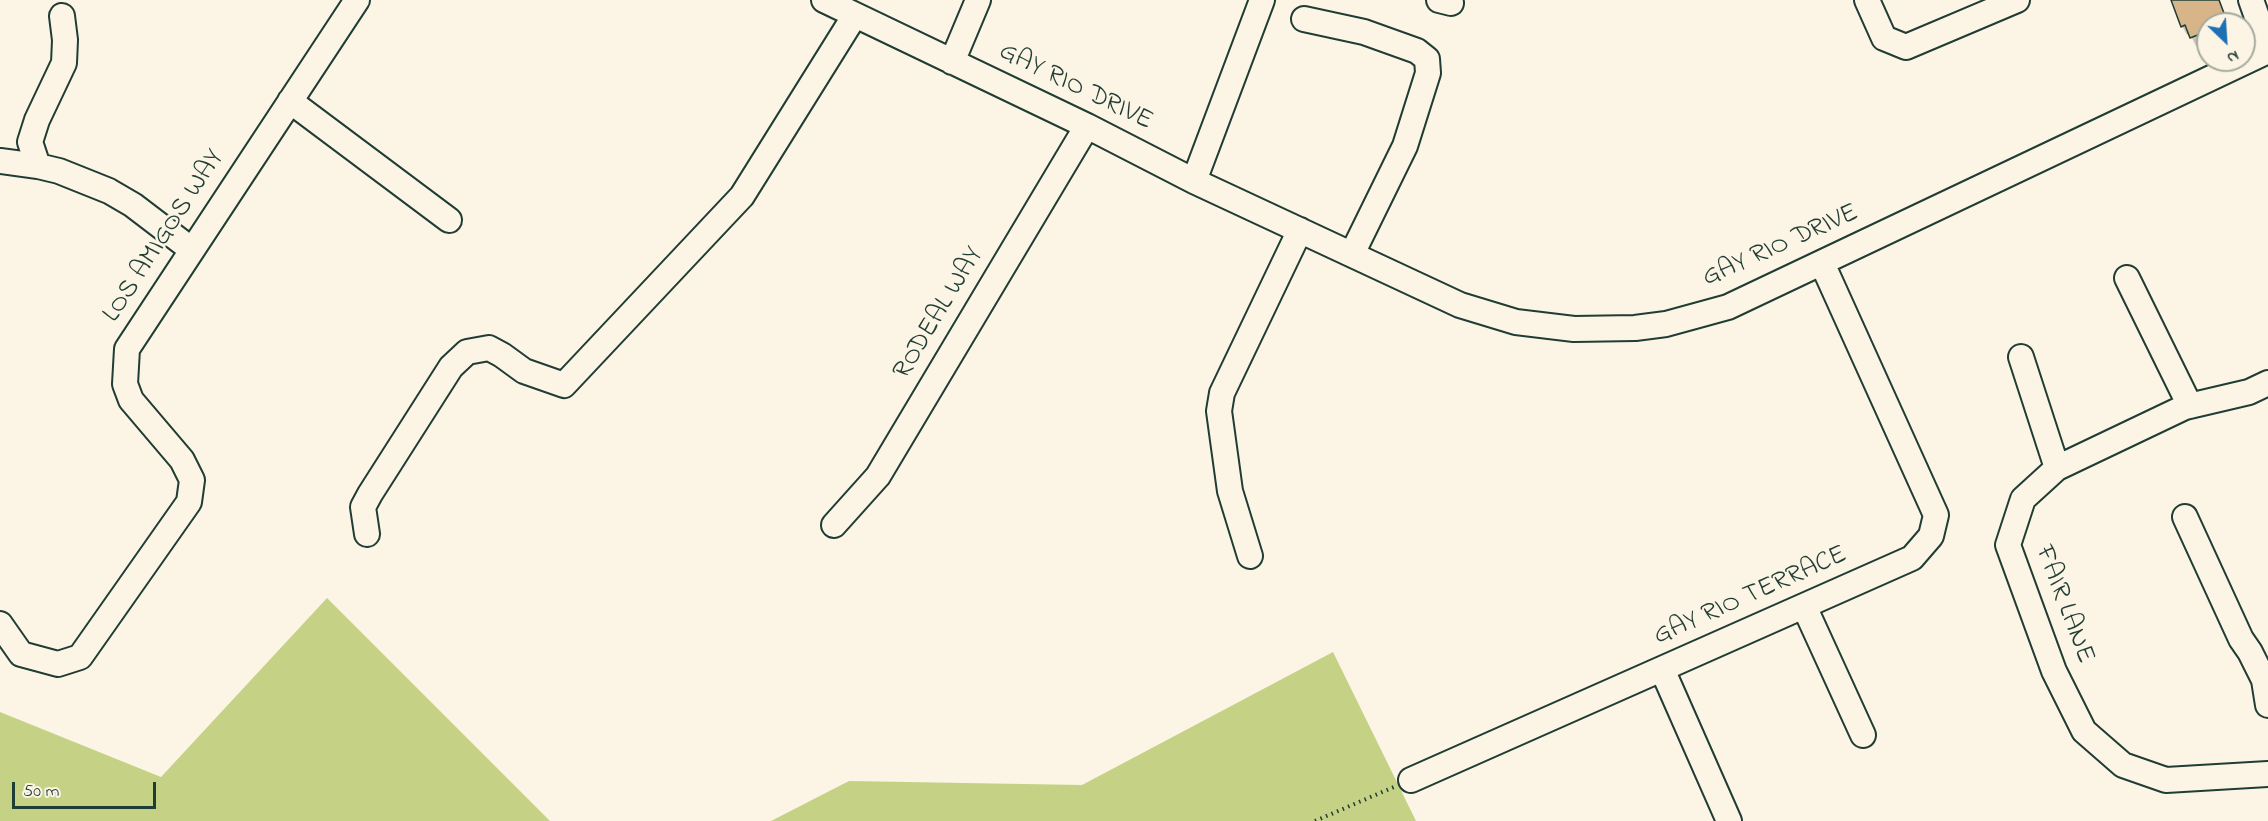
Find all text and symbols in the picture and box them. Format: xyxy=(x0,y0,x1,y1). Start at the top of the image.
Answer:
north arrow xyxy=(2196,12,2256,72)
street label: GAY RIO DRIVE xyxy=(993,37,1157,139)
text: N xyxy=(2223,43,2243,70)
street label: LOS AMIGOS WAY xyxy=(97,145,233,329)
street label: GAY RIO DRIVE xyxy=(1698,198,1864,296)
street label: RODEAL WAY xyxy=(888,242,992,386)
street label: GAY RIO TERRACE xyxy=(1649,540,1853,654)
street label: FAIR LANE xyxy=(2026,542,2100,668)
scale bar xyxy=(15,770,159,808)
text: 50 m xyxy=(23,779,60,805)

